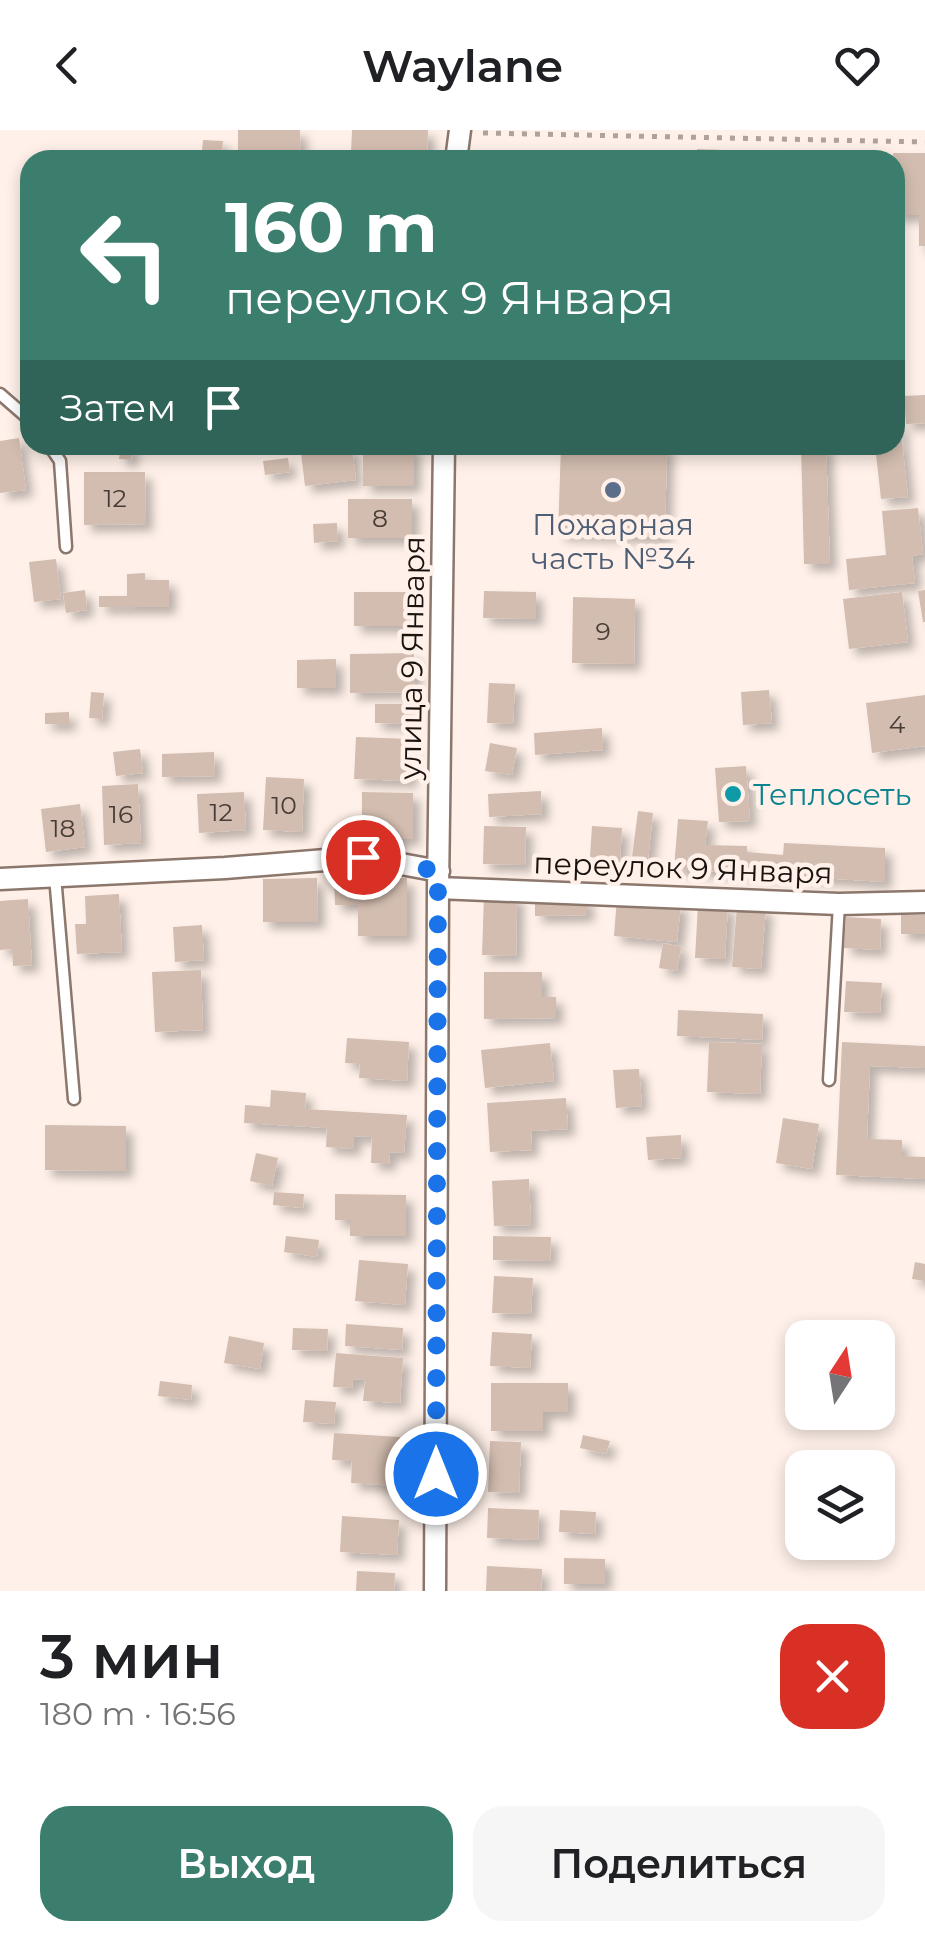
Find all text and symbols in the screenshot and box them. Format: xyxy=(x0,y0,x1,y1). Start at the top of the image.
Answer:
icon: back xyxy=(40,38,95,93)
text: Waylane xyxy=(362,38,563,93)
icon: heart xyxy=(830,38,885,93)
text: 160 m xyxy=(225,184,438,270)
icon: left xyxy=(60,190,190,320)
text: переулок 9 Января xyxy=(225,270,674,325)
icon: arrive xyxy=(196,380,251,435)
text: Затем xyxy=(60,384,176,431)
marker: Пожарная часть №34 xyxy=(602,479,624,501)
house number: 12 xyxy=(103,483,127,513)
house number: 8 xyxy=(372,503,388,533)
place label: Пожарная часть №34 xyxy=(531,506,695,577)
street label: улица 9 Января xyxy=(391,536,433,781)
house number: 9 xyxy=(595,616,611,646)
house number: 4 xyxy=(889,709,906,739)
place label: Теплосеть xyxy=(753,776,911,813)
marker: Теплосеть xyxy=(722,783,744,805)
house number: 10 xyxy=(271,790,297,820)
house number: 12 xyxy=(209,797,233,827)
house number: 16 xyxy=(109,799,133,829)
house number: 18 xyxy=(51,813,75,843)
pin xyxy=(321,815,406,900)
icon: arrive xyxy=(336,830,391,885)
street label: переулок 9 Января xyxy=(533,844,833,892)
north arrow xyxy=(785,1320,895,1430)
map controls xyxy=(785,1320,895,1560)
position arrow xyxy=(384,1422,488,1526)
button: layers xyxy=(785,1450,895,1560)
text: 3 мин xyxy=(40,1620,223,1693)
button: close xyxy=(780,1624,885,1729)
text: 180 m · 16:56 xyxy=(40,1694,236,1733)
button: Выход xyxy=(40,1806,453,1921)
button: Поделиться xyxy=(473,1806,885,1921)

